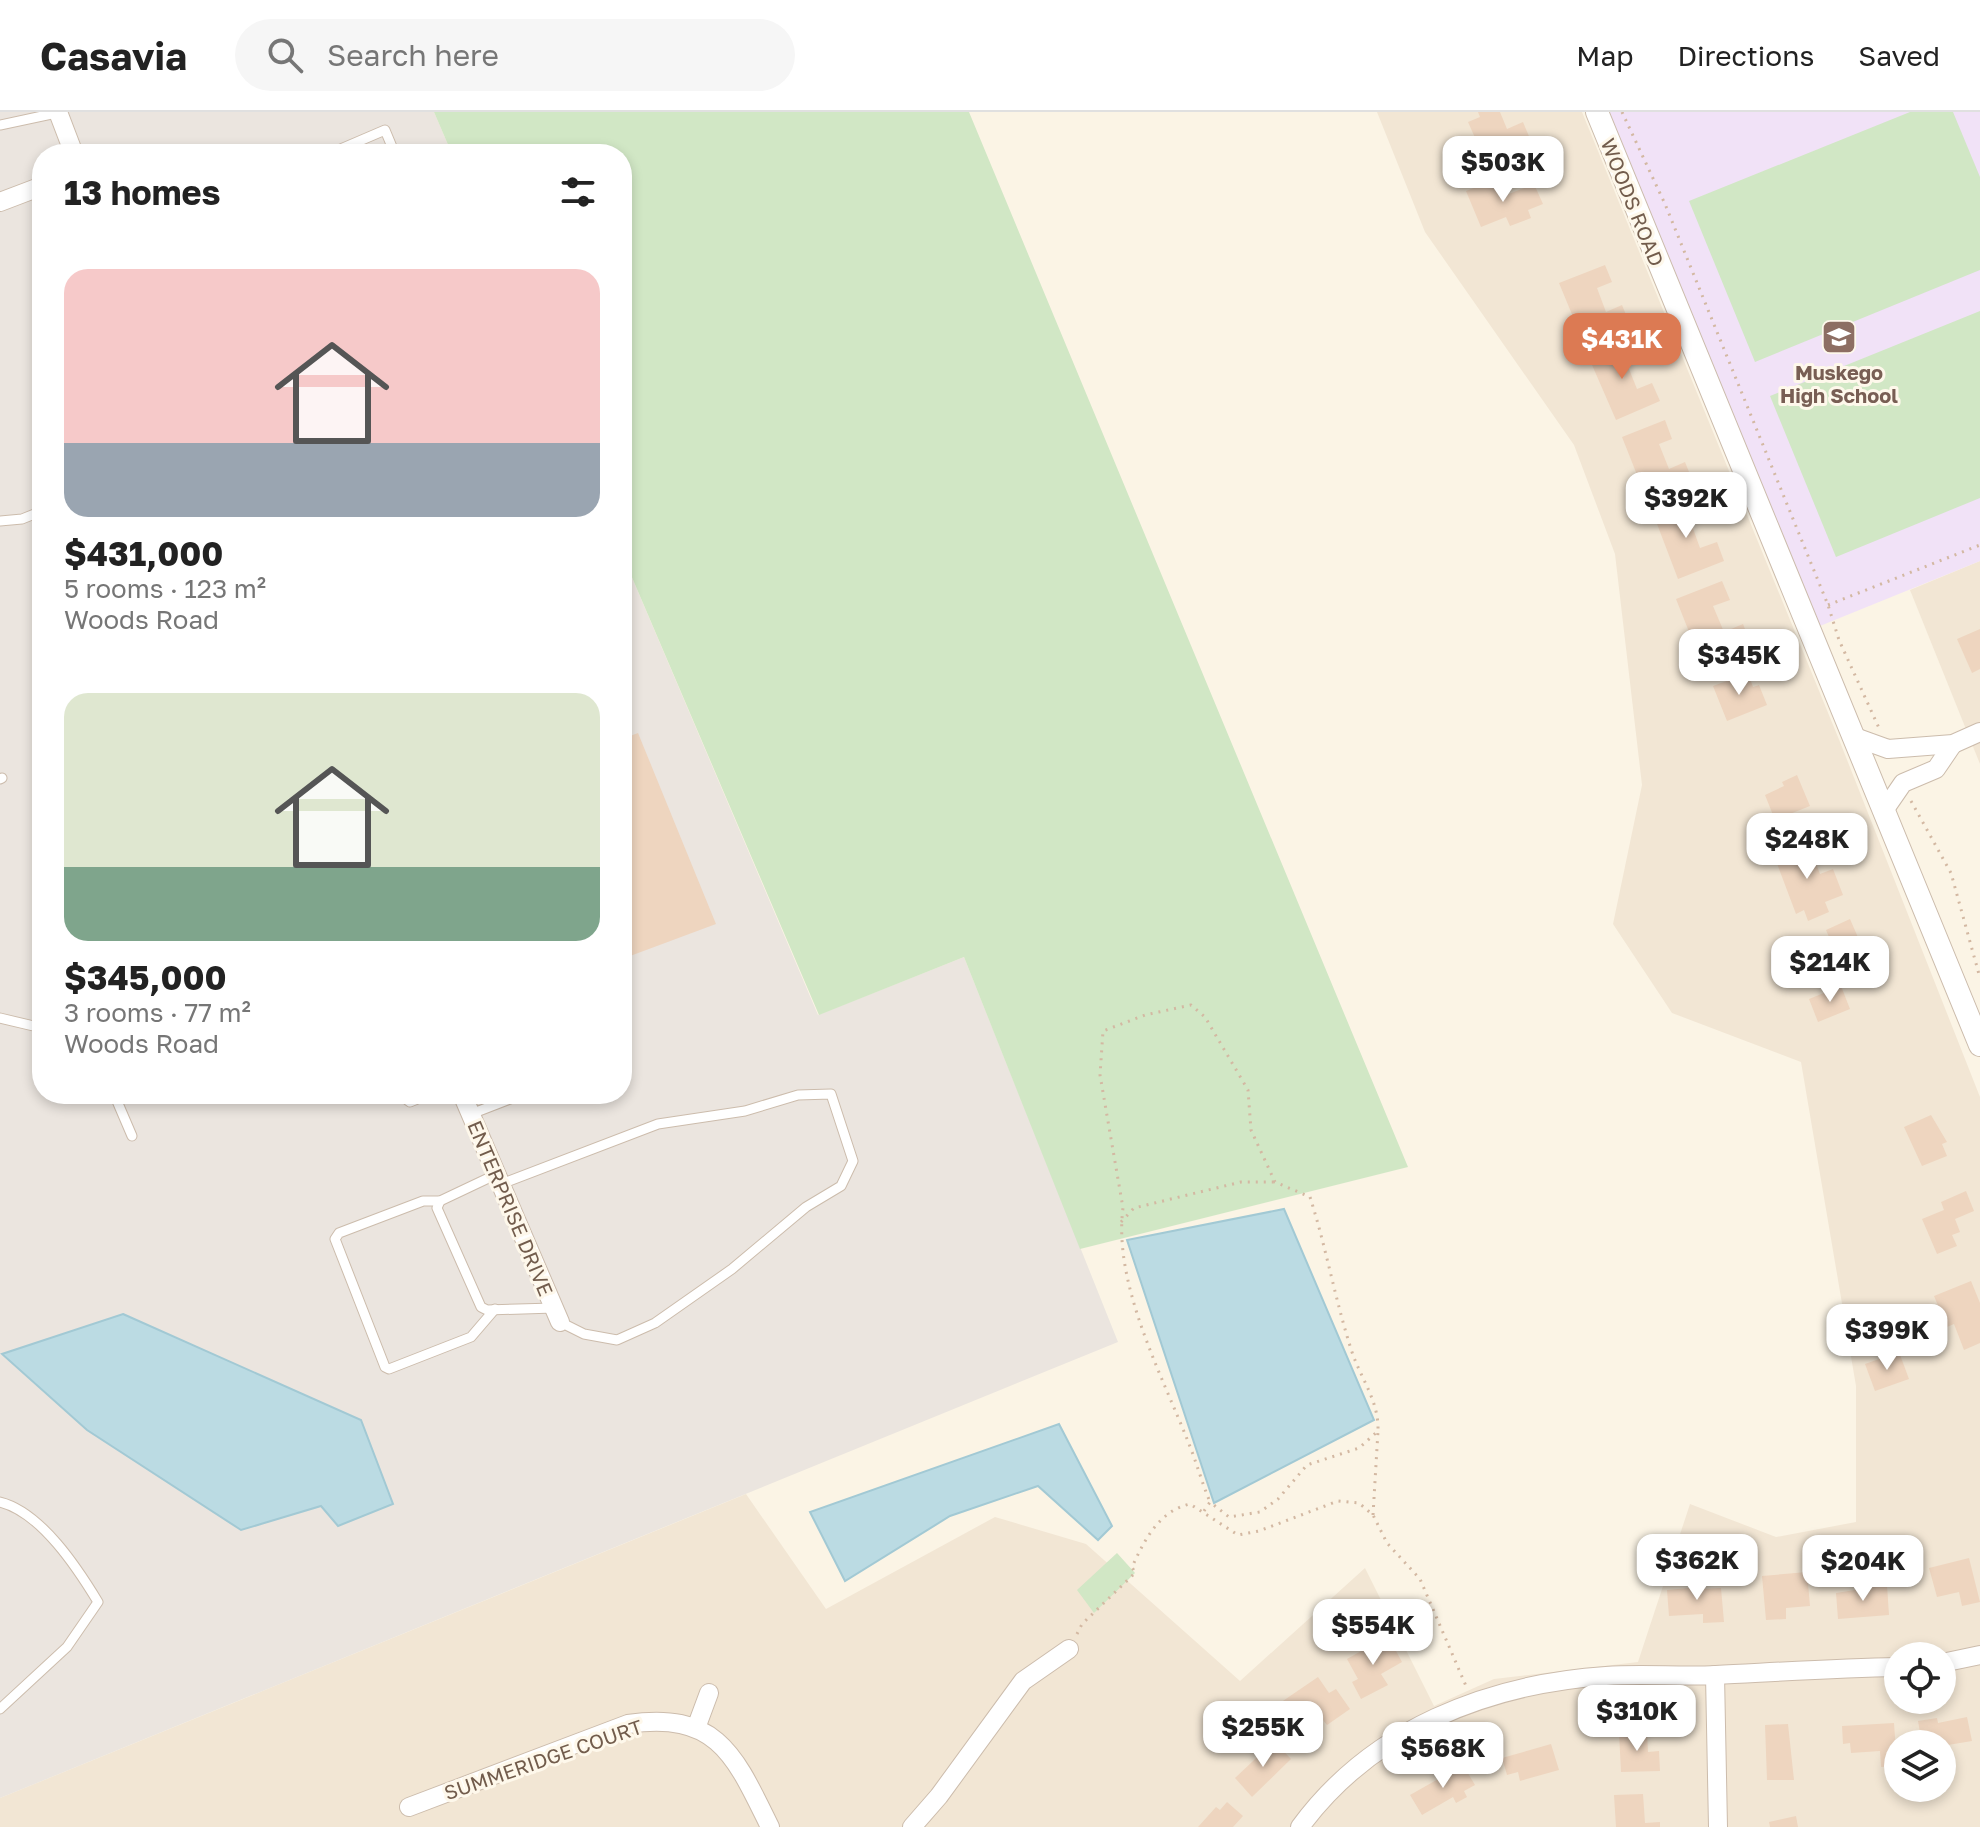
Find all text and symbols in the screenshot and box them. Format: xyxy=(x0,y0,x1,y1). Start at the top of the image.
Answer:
search box xyxy=(235,19,795,91)
text: Casavia xyxy=(40,33,187,78)
icon: search xyxy=(263,33,307,77)
text: Search here xyxy=(327,37,499,73)
text: Map xyxy=(1576,39,1633,72)
text: Directions xyxy=(1677,39,1814,72)
text: Saved xyxy=(1858,39,1940,72)
street label: WOODS ROAD xyxy=(1596,135,1670,269)
pin: $503K xyxy=(1447,136,1559,204)
text: $503K xyxy=(1461,146,1545,177)
icon: filters xyxy=(556,170,600,214)
text: 13 homes xyxy=(64,172,221,212)
pin: $431K xyxy=(1566,313,1678,381)
school or university icon: Muskego High School xyxy=(1820,318,1858,356)
icon: home xyxy=(260,321,404,465)
text: $431K xyxy=(1581,323,1663,354)
place label: Muskego High School xyxy=(1780,360,1898,407)
pin: $392K xyxy=(1630,472,1742,540)
text: $392K xyxy=(1644,482,1728,513)
text: $431,000 xyxy=(64,533,223,573)
text: 5 rooms · 123 m² xyxy=(64,573,266,604)
text: Woods Road xyxy=(64,604,219,635)
pin: $345K xyxy=(1683,629,1795,697)
text: $345K xyxy=(1697,639,1781,670)
icon: home xyxy=(260,745,404,889)
pin: $248K xyxy=(1751,813,1863,881)
text: $248K xyxy=(1764,823,1850,854)
pin: $214K xyxy=(1774,936,1886,1004)
text: $214K xyxy=(1789,946,1871,977)
text: $345,000 xyxy=(64,957,227,997)
text: 3 rooms · 77 m² xyxy=(64,997,251,1028)
text: Woods Road xyxy=(64,1028,219,1059)
street label: ENTERPRISE DRIVE xyxy=(463,1117,559,1299)
pin: $399K xyxy=(1831,1304,1943,1372)
text: $399K xyxy=(1844,1314,1930,1345)
pin: $362K xyxy=(1641,1534,1753,1602)
pin: $204K xyxy=(1807,1535,1919,1603)
text: $362K xyxy=(1655,1544,1739,1575)
text: $204K xyxy=(1820,1545,1906,1576)
pin: $554K xyxy=(1317,1599,1429,1667)
text: $554K xyxy=(1331,1609,1415,1640)
map controls xyxy=(1884,1642,1956,1802)
button: locate xyxy=(1884,1642,1956,1714)
pin: $310K xyxy=(1581,1685,1693,1753)
text: $310K xyxy=(1596,1695,1678,1726)
pin: $255K xyxy=(1207,1701,1319,1769)
text: $255K xyxy=(1221,1711,1305,1742)
street label: SUMMERIDGE COURT xyxy=(441,1714,645,1804)
pin: $568K xyxy=(1387,1722,1499,1790)
button: layers xyxy=(1884,1730,1956,1802)
text: $568K xyxy=(1400,1732,1486,1763)

